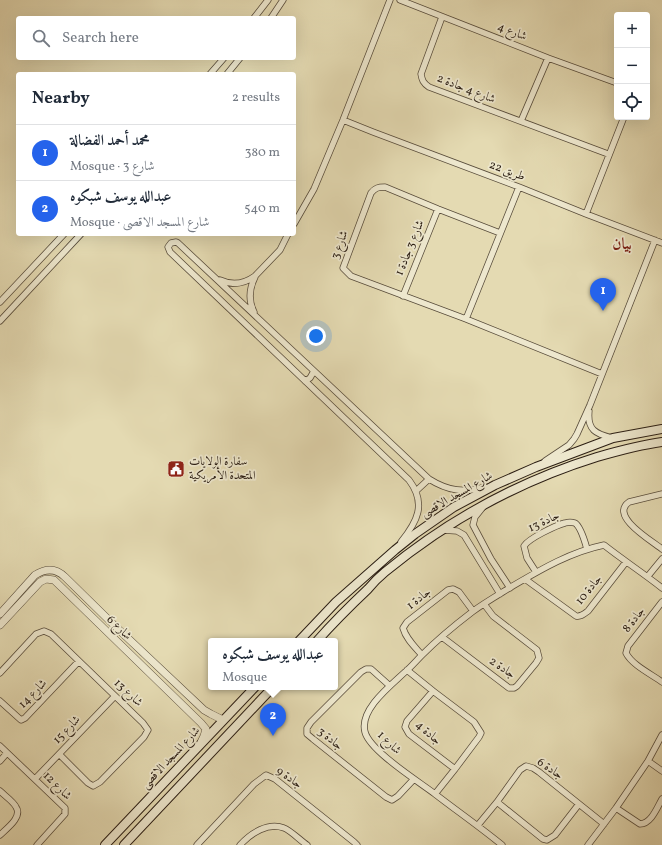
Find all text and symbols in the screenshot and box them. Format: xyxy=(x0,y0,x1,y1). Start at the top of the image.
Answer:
map controls xyxy=(614,12,650,120)
button: + xyxy=(614,12,650,48)
search box xyxy=(16,16,296,60)
street label: شارع 4 xyxy=(494,19,529,47)
icon: search xyxy=(30,27,52,49)
text: Search here xyxy=(62,28,139,49)
button: − xyxy=(614,48,650,84)
street label: شارع 4 جادة 2 xyxy=(434,71,498,109)
button: locate xyxy=(614,84,650,120)
text: Nearby xyxy=(32,87,90,110)
text: 2 results xyxy=(232,89,280,107)
text: محمد أحمد الفضالة xyxy=(70,131,150,152)
text: 1 xyxy=(42,144,48,162)
text: 380 m xyxy=(245,144,280,162)
street label: طريق 22 xyxy=(487,157,527,185)
text: Mosque · شارع 3 xyxy=(70,158,155,176)
text: عبدالله يوسف شبكوه xyxy=(70,187,171,208)
text: 2 xyxy=(42,200,48,218)
text: 540 m xyxy=(244,200,280,218)
text: Mosque · شارع المسجد الاقصى xyxy=(70,214,209,232)
street label: شارع 3 جادة 1 xyxy=(392,218,430,279)
street label: شارع 3 xyxy=(328,228,354,262)
district label: بيان xyxy=(612,234,632,256)
pin: 1 xyxy=(590,278,616,311)
your location xyxy=(306,326,326,346)
place label: سفارة الولايات المتحدة الأمريكية xyxy=(189,454,256,484)
public building icon: سفارة الولايات المتحدة الأمريكية xyxy=(166,459,186,479)
street label: شارع المسجد الاقصى xyxy=(418,468,497,524)
street label: جادة 13 xyxy=(526,508,562,536)
street label: جادة 10 xyxy=(572,572,606,608)
street label: جادة 1 xyxy=(403,584,435,614)
street label: جادة 8 xyxy=(619,604,649,636)
street label: شارع 6 xyxy=(102,612,135,646)
popup xyxy=(208,638,338,690)
text: عبدالله يوسف شبكوه xyxy=(222,645,324,666)
street label: جادة 2 xyxy=(486,653,518,683)
text: Mosque xyxy=(222,669,267,687)
street label: شارع 14 xyxy=(15,676,52,714)
street label: شارع 13 xyxy=(109,676,146,712)
pin: 2 xyxy=(260,703,286,736)
street label: شارع 15 xyxy=(50,712,86,749)
street label: جادة 4 xyxy=(412,717,444,749)
street label: شارع المسجد الاقصى xyxy=(138,723,206,794)
street label: جادة 3 xyxy=(314,724,346,754)
street label: شارع 1 xyxy=(372,728,405,760)
street label: جادة 6 xyxy=(534,754,566,784)
street label: جادة 9 xyxy=(273,763,305,793)
street label: شارع 12 xyxy=(38,768,75,805)

